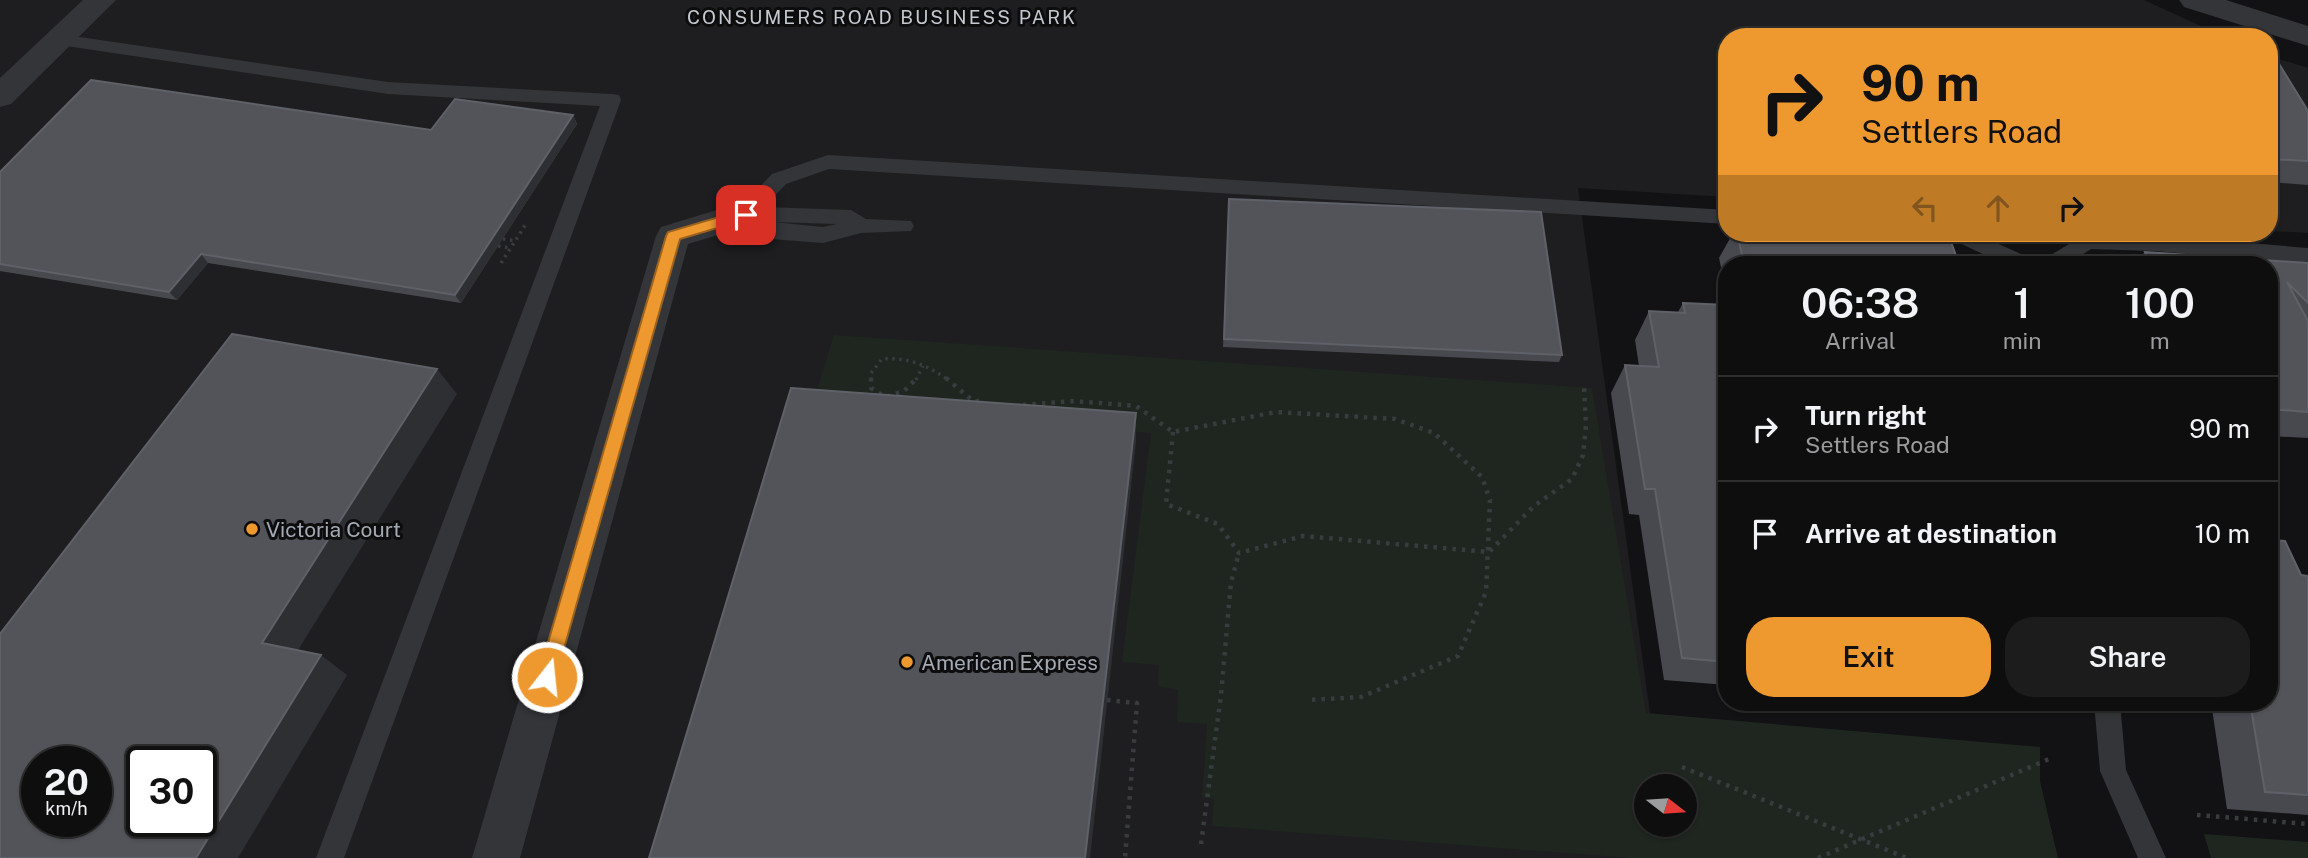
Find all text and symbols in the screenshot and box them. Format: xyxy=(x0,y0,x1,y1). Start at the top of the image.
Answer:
district label: CONSUMERS ROAD BUSINESS PARK xyxy=(687,6,1077,28)
text: 90 m xyxy=(1861,54,1980,112)
icon: right xyxy=(1746,56,1837,147)
text: Settlers Road xyxy=(1861,113,2062,150)
pin xyxy=(716,185,776,245)
icon: left xyxy=(1906,189,1944,227)
icon: ahead xyxy=(1979,189,2017,227)
icon: right xyxy=(2052,189,2090,227)
icon: arrive xyxy=(727,196,765,234)
text: 06:38 xyxy=(1801,278,1920,327)
text: 1 xyxy=(2013,278,2031,327)
text: 100 xyxy=(2125,278,2195,327)
text: Arrival xyxy=(1825,327,1896,354)
text: min xyxy=(2003,327,2042,354)
text: m xyxy=(2150,327,2170,354)
text: Turn right xyxy=(1805,400,1927,431)
icon: right xyxy=(1746,410,1784,448)
text: 90 m xyxy=(2189,413,2250,444)
text: Settlers Road xyxy=(1805,431,1950,458)
icon: arrive xyxy=(1746,515,1784,553)
place label: Victoria Court xyxy=(266,517,401,542)
text: Arrive at destination xyxy=(1805,518,2057,549)
text: 10 m xyxy=(2195,518,2250,549)
marker: Victoria Court xyxy=(244,521,260,537)
button: Exit xyxy=(1746,617,1991,697)
button: Share xyxy=(2005,617,2250,697)
position arrow xyxy=(510,640,584,714)
place label: American Express xyxy=(921,650,1098,675)
marker: American Express xyxy=(899,654,915,670)
speed limit sign: 30 xyxy=(126,746,217,837)
text: 20 xyxy=(44,762,89,803)
north arrow xyxy=(1634,774,1698,836)
map controls xyxy=(1634,774,1697,837)
text: km/h xyxy=(45,798,88,819)

